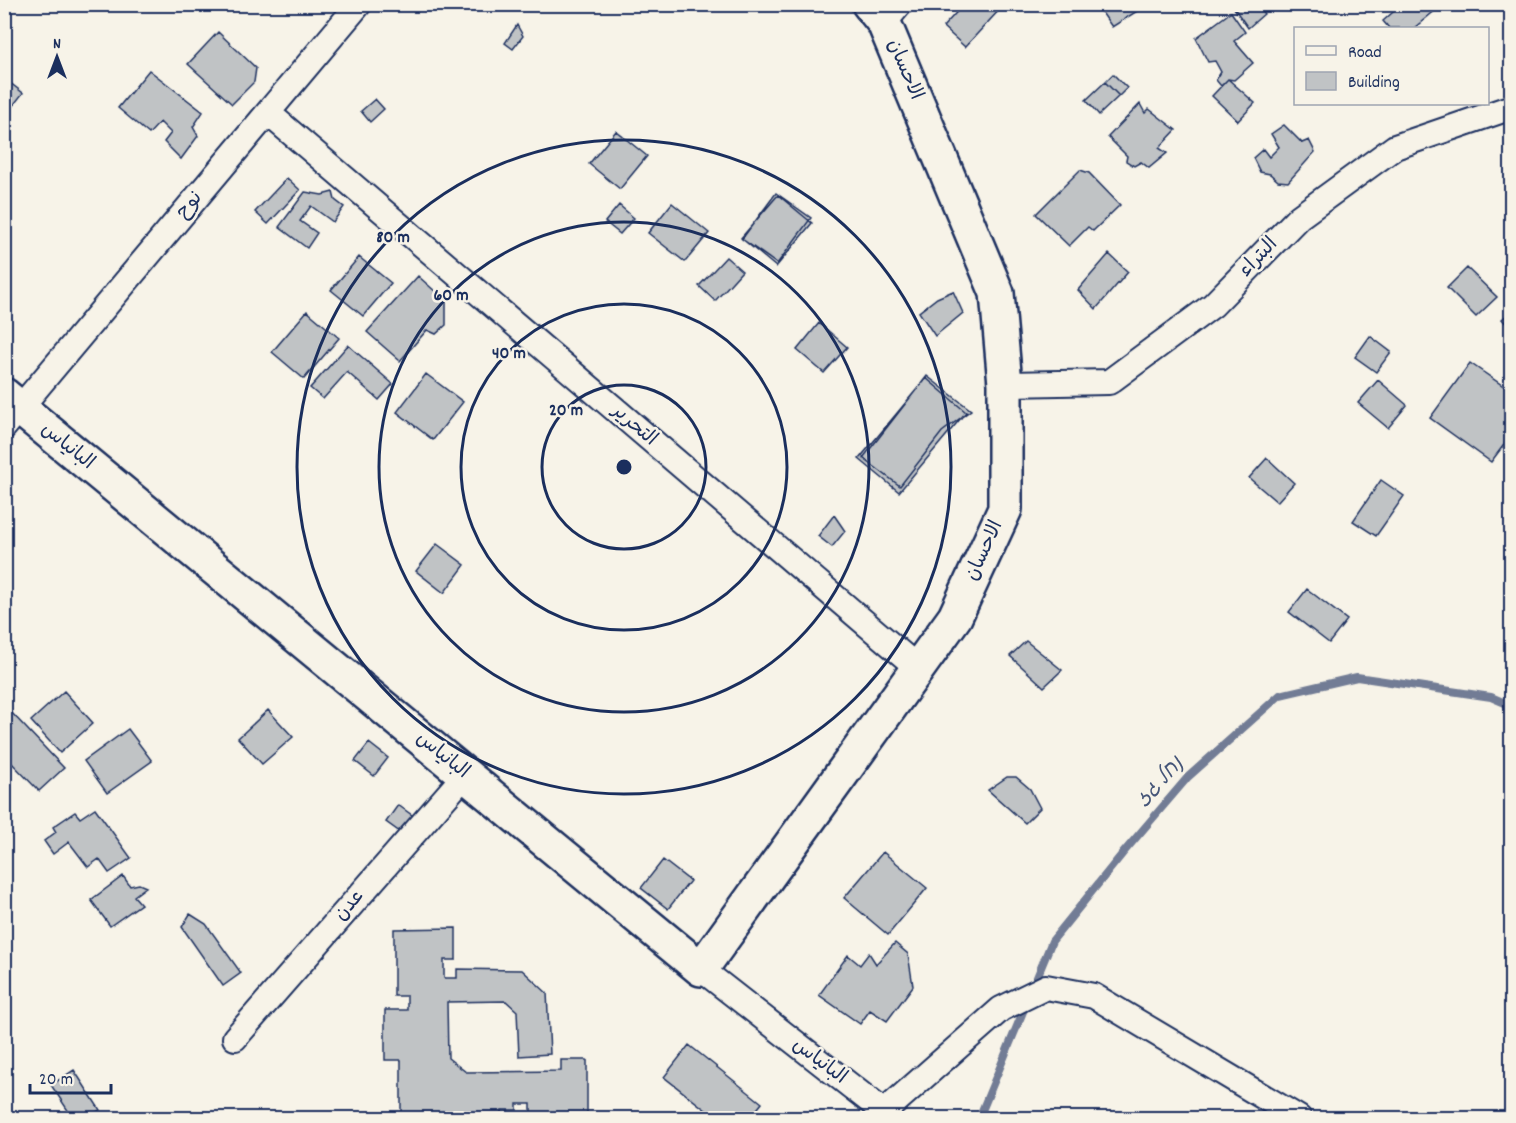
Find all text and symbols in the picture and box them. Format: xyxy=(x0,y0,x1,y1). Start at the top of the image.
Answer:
north arrow xyxy=(27,27,87,87)
legend xyxy=(1294,27,1489,105)
text: N xyxy=(53,33,61,56)
street label: الاحسان xyxy=(879,35,929,105)
text: Road xyxy=(1348,41,1382,66)
text: Building xyxy=(1348,71,1400,96)
street label: نوح xyxy=(170,186,210,226)
text: 80 m xyxy=(376,226,410,251)
street label: البتراء xyxy=(1233,232,1285,284)
text: 60 m xyxy=(433,284,469,309)
text: 40 m xyxy=(492,342,526,367)
street label: التحرير xyxy=(604,397,663,454)
text: 20 m xyxy=(549,399,583,424)
street label: البانياس xyxy=(34,417,100,477)
centre of rings xyxy=(614,457,634,477)
street label: الاحسان xyxy=(959,516,1011,586)
street label: البانياس xyxy=(409,726,475,786)
water label: נחל גז xyxy=(1130,750,1193,815)
street label: عدن xyxy=(328,884,372,928)
street label: البانياس xyxy=(786,1032,852,1092)
scale bar xyxy=(30,1057,111,1095)
text: 20 m xyxy=(39,1068,73,1093)

